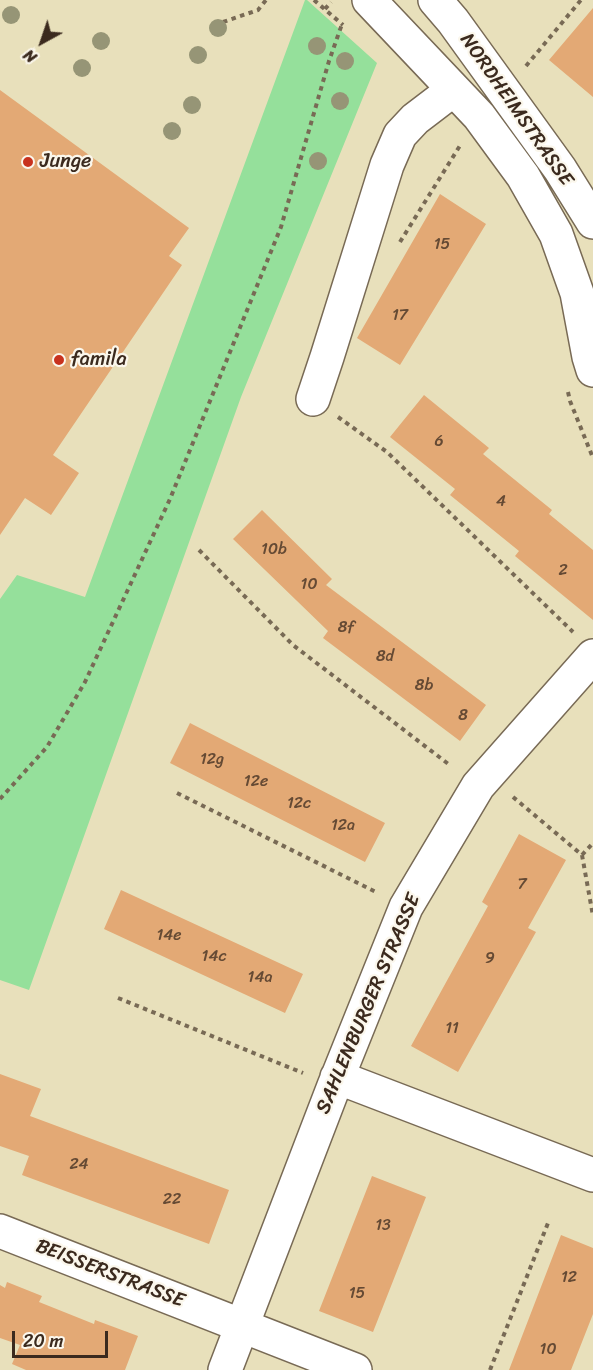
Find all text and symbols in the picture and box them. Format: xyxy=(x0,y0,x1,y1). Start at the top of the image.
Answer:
north arrow xyxy=(12,12,72,72)
street label: NORDHEIMSTRASSE xyxy=(454,29,578,191)
text: N xyxy=(17,41,44,71)
place label: Junge xyxy=(40,150,91,174)
marker: Junge xyxy=(21,155,35,169)
house number: 15 xyxy=(434,235,450,255)
house number: 17 xyxy=(392,306,408,326)
place label: famila xyxy=(71,348,127,372)
marker: famila xyxy=(52,353,66,367)
house number: 6 xyxy=(434,432,444,452)
house number: 4 xyxy=(496,492,506,512)
house number: 10b xyxy=(261,540,287,560)
house number: 2 xyxy=(558,561,568,581)
house number: 10 xyxy=(301,575,317,595)
house number: 8f xyxy=(338,618,354,638)
house number: 8d xyxy=(376,647,394,667)
house number: 8b xyxy=(415,676,433,696)
house number: 8 xyxy=(458,706,468,726)
house number: 12g xyxy=(200,750,224,770)
house number: 12e xyxy=(244,772,268,792)
house number: 12c xyxy=(287,794,311,814)
house number: 12a xyxy=(331,816,355,836)
house number: 7 xyxy=(517,875,527,895)
street label: SAHLENBURGER STRASSE xyxy=(312,890,426,1118)
house number: 14e xyxy=(156,926,182,946)
house number: 14c xyxy=(202,947,226,967)
house number: 9 xyxy=(485,949,495,969)
house number: 14a xyxy=(248,968,272,988)
house number: 11 xyxy=(445,1019,459,1039)
house number: 24 xyxy=(69,1155,89,1175)
house number: 22 xyxy=(163,1190,181,1210)
house number: 13 xyxy=(375,1216,391,1236)
street label: BEISSERSTRASSE xyxy=(32,1235,188,1313)
house number: 12 xyxy=(561,1268,577,1288)
house number: 15 xyxy=(349,1284,365,1304)
scale bar xyxy=(15,1319,111,1357)
text: 20 m xyxy=(23,1325,63,1357)
house number: 10 xyxy=(540,1340,556,1360)

